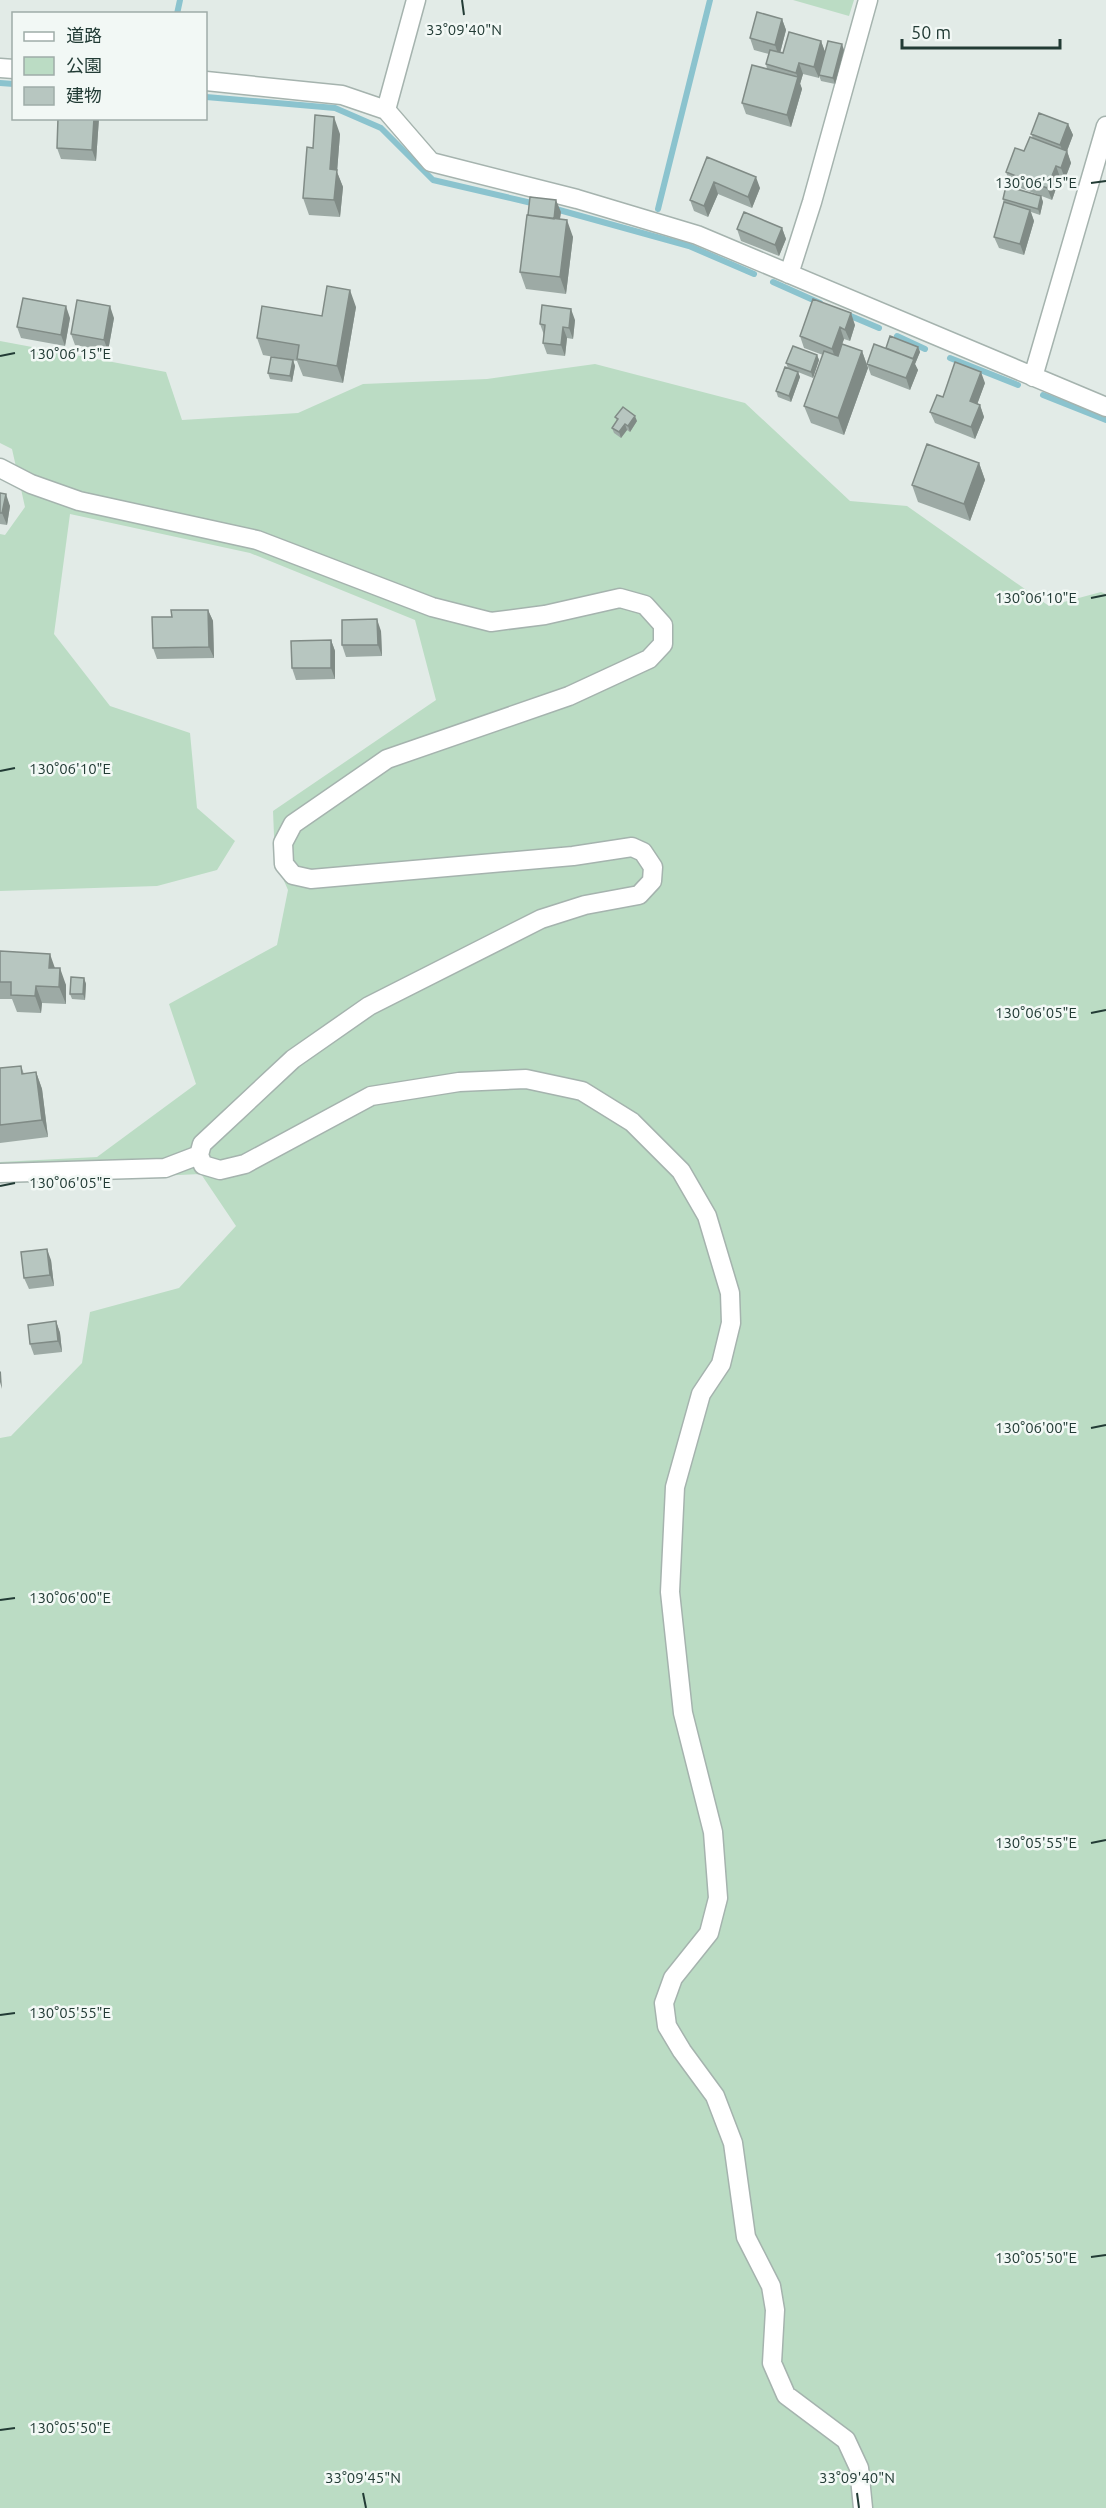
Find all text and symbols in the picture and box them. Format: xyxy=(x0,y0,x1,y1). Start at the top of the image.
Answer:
legend xyxy=(12,12,207,120)
scale bar xyxy=(902,12,1060,50)
text: 33°09'40"N xyxy=(426,21,502,38)
text: 50 m xyxy=(911,22,951,42)
text: 道路 xyxy=(66,25,102,45)
text: 公園 xyxy=(66,55,102,75)
text: 建物 xyxy=(66,85,102,105)
text: 130°06'15"E xyxy=(995,174,1077,191)
text: 130°06'15"E xyxy=(29,345,111,362)
text: 130°06'10"E xyxy=(995,589,1077,606)
text: 130°06'10"E xyxy=(29,760,111,777)
text: 130°06'05"E xyxy=(995,1004,1077,1021)
text: 130°06'05"E xyxy=(29,1174,111,1191)
text: 130°06'00"E xyxy=(995,1419,1077,1436)
text: 130°06'00"E xyxy=(29,1589,111,1606)
text: 130°05'55"E xyxy=(995,1834,1077,1851)
text: 130°05'55"E xyxy=(29,2004,111,2021)
text: 130°05'50"E xyxy=(995,2249,1077,2266)
text: 130°05'50"E xyxy=(29,2419,111,2436)
text: 33°09'45"N xyxy=(325,2469,401,2486)
text: 33°09'40"N xyxy=(819,2469,895,2486)

